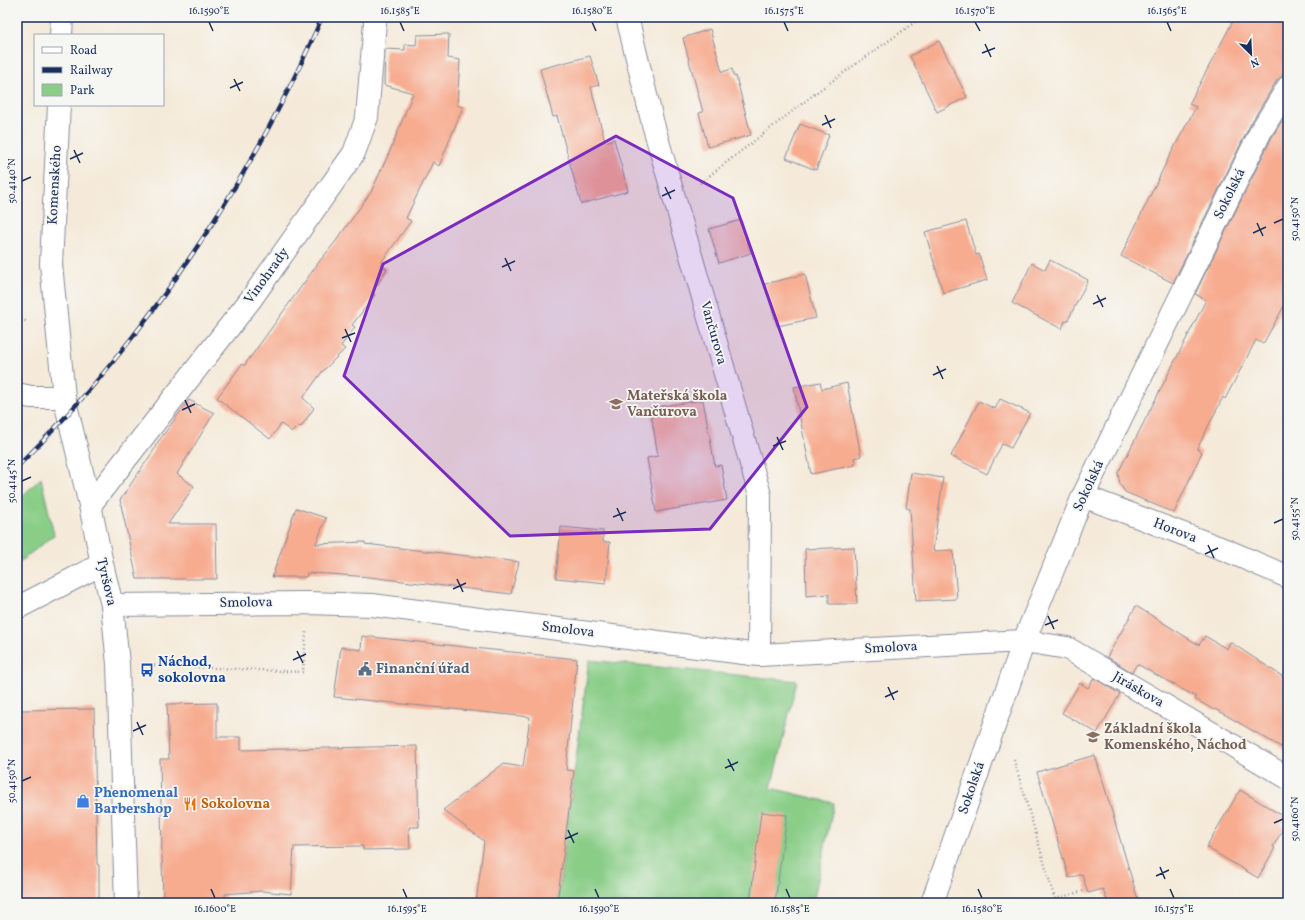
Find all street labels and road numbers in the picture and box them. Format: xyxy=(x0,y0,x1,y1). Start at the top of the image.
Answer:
street label: Komenského xyxy=(43,145,67,225)
street label: Sokolská xyxy=(1210,165,1251,223)
street label: Vinohrady xyxy=(240,244,294,308)
street label: Vančurova xyxy=(695,299,731,367)
street label: Sokolská xyxy=(1069,457,1109,515)
street label: Horova xyxy=(1150,514,1200,548)
street label: Tyršova xyxy=(91,556,121,608)
street label: Smolova xyxy=(219,593,273,613)
street label: Smolova xyxy=(540,617,596,643)
street label: Smolova xyxy=(864,637,918,659)
street label: Jiráskova xyxy=(1109,668,1167,712)
street label: Sokolská xyxy=(954,759,990,817)

